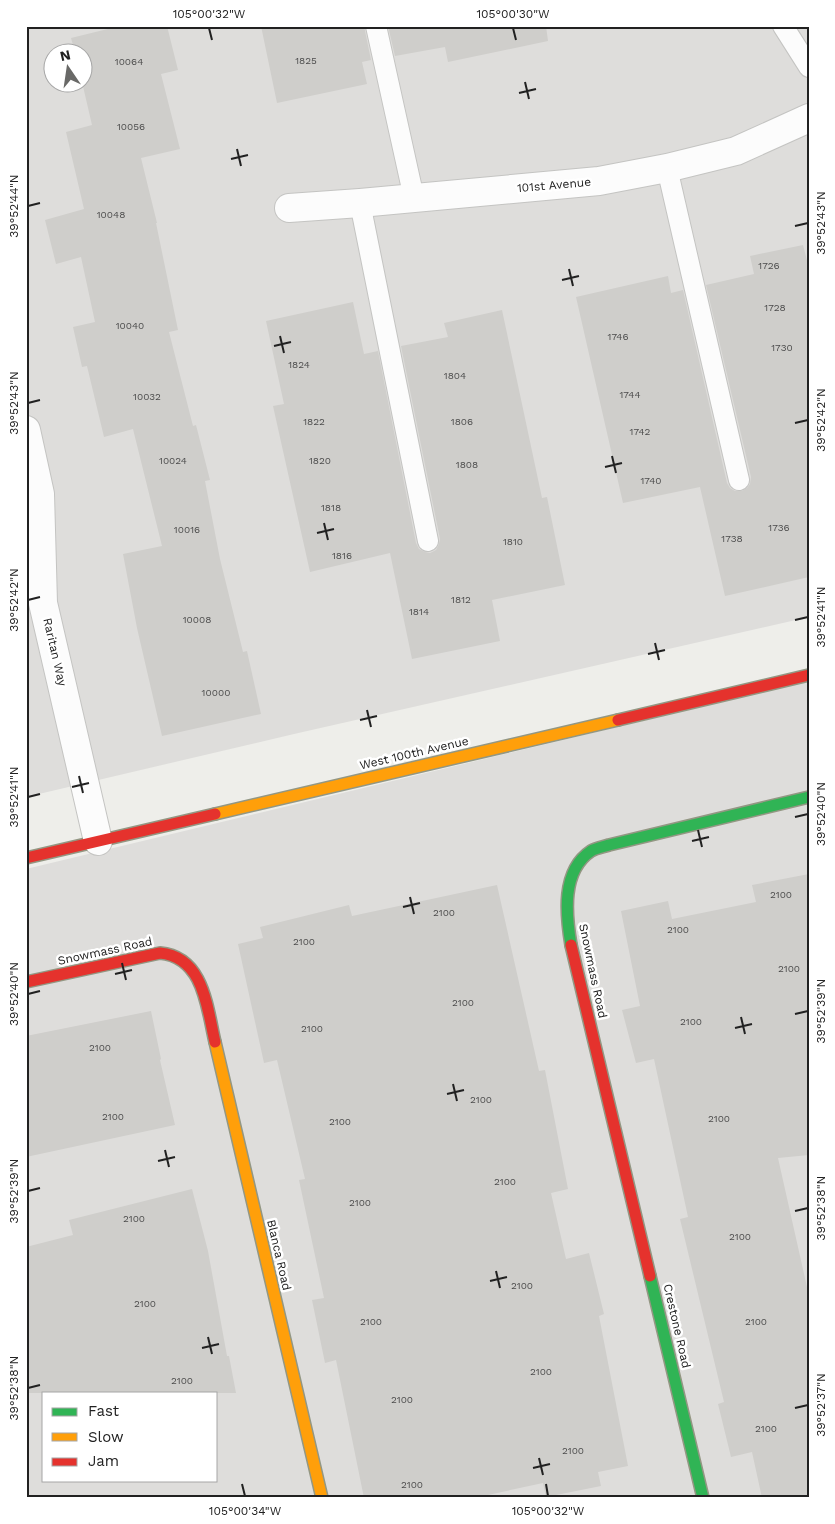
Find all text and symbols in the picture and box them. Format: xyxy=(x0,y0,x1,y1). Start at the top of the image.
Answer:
text: 105°00'32"W xyxy=(173,7,246,21)
text: 105°00'30"W xyxy=(476,7,550,21)
north arrow xyxy=(42,42,92,92)
text: N xyxy=(58,46,72,64)
house number: 1825 xyxy=(295,55,317,66)
house number: 10064 xyxy=(115,56,143,67)
house number: 10056 xyxy=(117,121,145,132)
text: 39°52'44"N xyxy=(7,174,21,238)
street label: 101st Avenue xyxy=(516,175,592,195)
text: 39°52'43"N xyxy=(814,191,828,255)
house number: 10048 xyxy=(97,209,125,220)
house number: 1726 xyxy=(758,260,780,271)
house number: 1728 xyxy=(764,302,786,313)
house number: 10040 xyxy=(116,320,144,331)
house number: 1746 xyxy=(607,331,629,342)
house number: 1730 xyxy=(771,342,793,353)
house number: 1824 xyxy=(288,359,310,370)
house number: 1804 xyxy=(444,370,466,381)
text: 39°52'43"N xyxy=(7,371,21,435)
text: 39°52'42"N xyxy=(814,388,828,452)
house number: 1744 xyxy=(619,389,641,400)
house number: 10032 xyxy=(133,391,161,402)
house number: 1822 xyxy=(303,416,325,427)
house number: 1806 xyxy=(451,416,473,427)
house number: 1742 xyxy=(630,426,651,437)
house number: 10024 xyxy=(159,455,187,466)
house number: 1820 xyxy=(309,455,331,466)
house number: 1808 xyxy=(456,459,478,470)
house number: 1740 xyxy=(640,475,662,486)
house number: 1818 xyxy=(321,502,341,513)
house number: 1736 xyxy=(768,522,790,533)
house number: 10016 xyxy=(174,524,200,535)
house number: 1738 xyxy=(721,533,743,544)
house number: 1810 xyxy=(503,536,523,547)
house number: 1816 xyxy=(332,550,352,561)
text: 39°52'42"N xyxy=(7,568,21,632)
text: 39°52'41"N xyxy=(814,586,828,648)
house number: 1812 xyxy=(451,594,471,605)
house number: 1814 xyxy=(409,606,429,617)
house number: 10008 xyxy=(183,614,211,625)
street label: Raritan Way xyxy=(40,617,70,688)
house number: 10000 xyxy=(202,687,230,698)
street label: West 100th Avenue xyxy=(358,734,470,772)
text: 39°52'41"N xyxy=(7,766,21,828)
text: 39°52'40"N xyxy=(814,782,828,846)
house number: 2100 xyxy=(770,889,792,900)
house number: 2100 xyxy=(433,907,455,918)
street label: Snowmass Road xyxy=(576,922,610,1020)
house number: 2100 xyxy=(667,924,689,935)
street label: Snowmass Road xyxy=(56,934,154,968)
house number: 2100 xyxy=(293,936,315,947)
text: 39°52'40"N xyxy=(7,962,21,1026)
house number: 2100 xyxy=(778,963,800,974)
text: 39°52'39"N xyxy=(814,979,828,1043)
house number: 2100 xyxy=(452,997,474,1008)
house number: 2100 xyxy=(680,1016,702,1027)
house number: 2100 xyxy=(301,1023,323,1034)
house number: 2100 xyxy=(89,1042,111,1053)
house number: 2100 xyxy=(470,1094,492,1105)
house number: 2100 xyxy=(102,1111,124,1122)
house number: 2100 xyxy=(708,1113,730,1124)
house number: 2100 xyxy=(329,1116,351,1127)
text: 39°52'39"N xyxy=(7,1159,21,1223)
house number: 2100 xyxy=(494,1176,516,1187)
text: 39°52'38"N xyxy=(814,1176,828,1240)
house number: 2100 xyxy=(349,1197,371,1208)
house number: 2100 xyxy=(123,1213,145,1224)
street label: Blanca Road xyxy=(264,1218,294,1292)
house number: 2100 xyxy=(729,1231,751,1242)
house number: 2100 xyxy=(511,1280,533,1291)
street label: Crestone Road xyxy=(660,1282,694,1370)
house number: 2100 xyxy=(134,1298,156,1309)
house number: 2100 xyxy=(360,1316,382,1327)
house number: 2100 xyxy=(745,1316,767,1327)
text: 39°52'38"N xyxy=(7,1356,21,1420)
house number: 2100 xyxy=(530,1366,552,1377)
text: 39°52'37"N xyxy=(814,1373,828,1437)
house number: 2100 xyxy=(171,1375,193,1386)
legend xyxy=(42,1392,218,1482)
house number: 2100 xyxy=(391,1394,413,1405)
text: Fast xyxy=(88,1402,120,1420)
house number: 2100 xyxy=(755,1423,777,1434)
text: Slow xyxy=(88,1428,124,1446)
house number: 2100 xyxy=(562,1445,584,1456)
text: Jam xyxy=(88,1452,119,1470)
house number: 2100 xyxy=(401,1479,423,1490)
text: 105°00'34"W xyxy=(209,1504,282,1518)
text: 105°00'32"W xyxy=(512,1504,585,1518)

